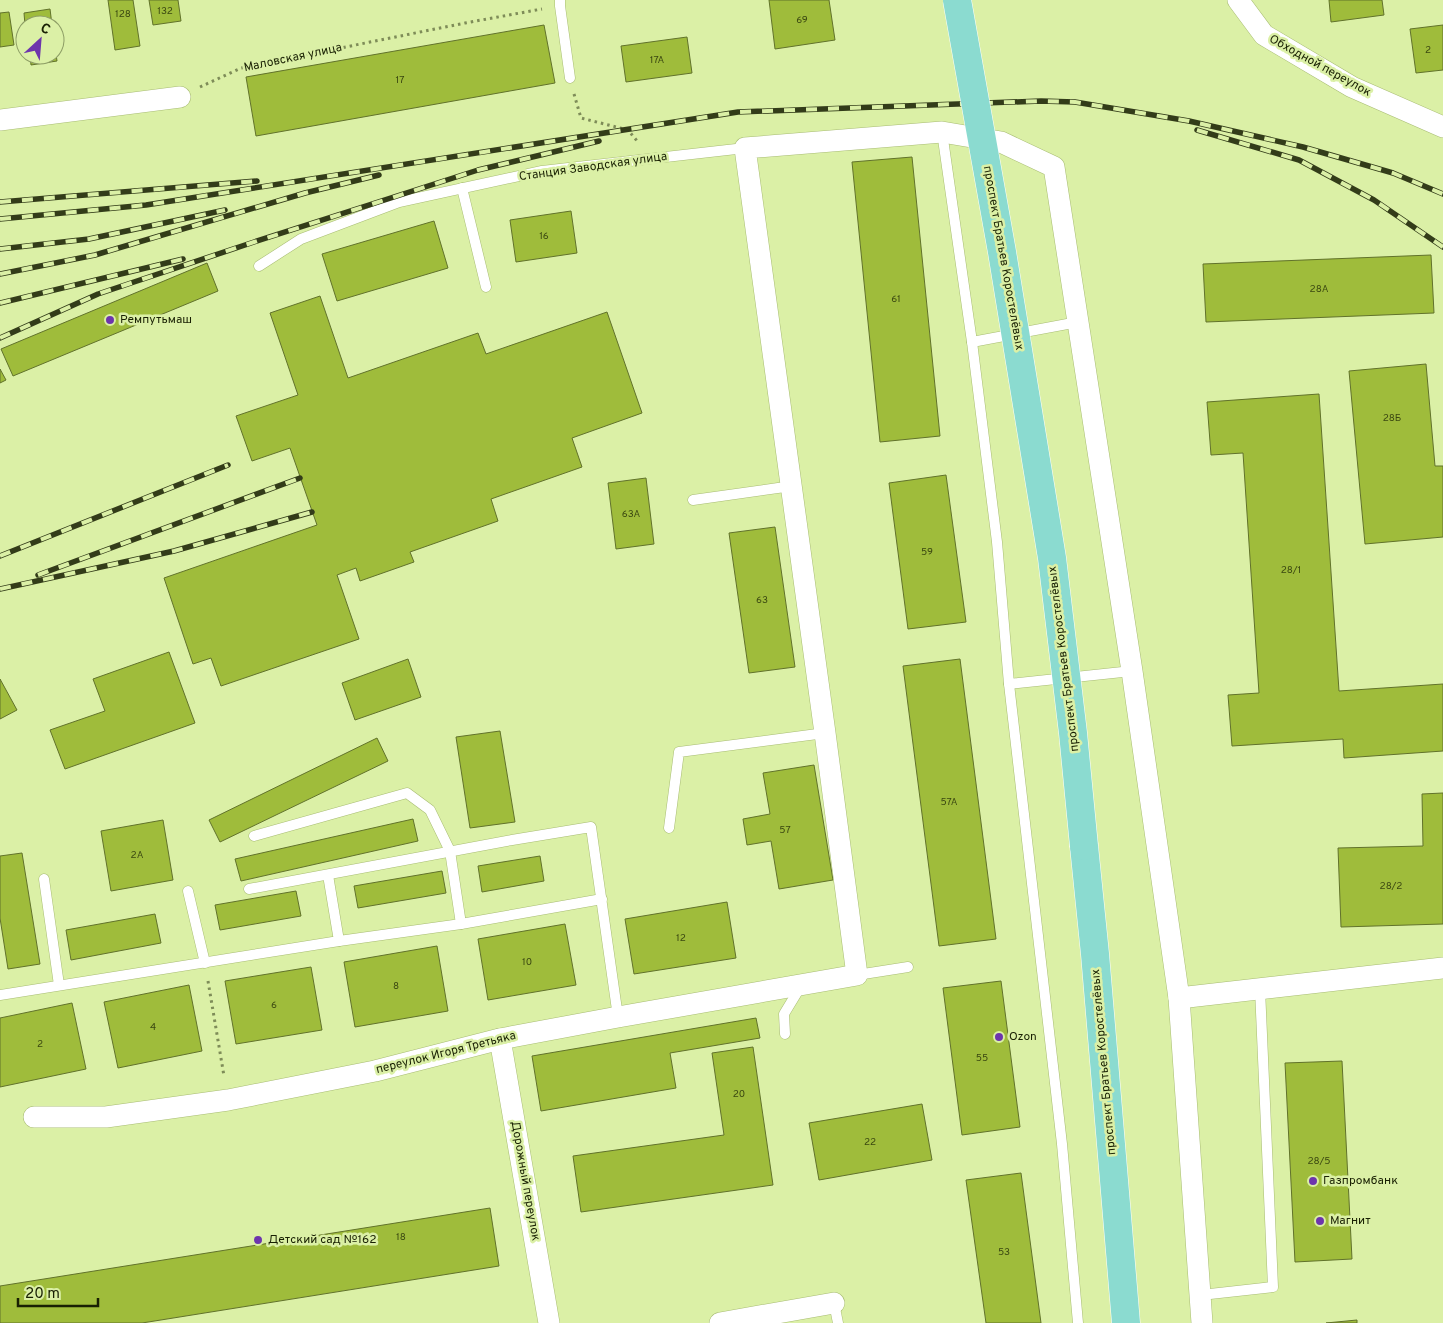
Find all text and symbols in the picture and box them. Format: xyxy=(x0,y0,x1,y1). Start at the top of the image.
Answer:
house number: 132 xyxy=(157,5,173,18)
house number: 128 xyxy=(115,8,131,21)
house number: 69 xyxy=(796,14,808,27)
north arrow xyxy=(15,15,65,65)
text: С xyxy=(37,20,53,39)
street label: Обходной переулок xyxy=(1266,31,1374,101)
street label: Маловская улица xyxy=(242,40,344,76)
house number: 2 xyxy=(1425,44,1431,57)
house number: 17А xyxy=(650,54,664,67)
house number: 17 xyxy=(396,74,404,87)
street label: Станция Заводская улица xyxy=(518,149,668,185)
street label: проспект Братьев Коростелёвых xyxy=(979,165,1027,351)
house number: 16 xyxy=(539,230,549,243)
house number: 28А xyxy=(1310,283,1329,296)
house number: 61 xyxy=(891,293,901,306)
place label: Ремпутьмаш xyxy=(120,312,192,328)
marker: Ремпутьмаш xyxy=(104,314,116,326)
house number: 28Б xyxy=(1383,412,1401,425)
house number: 63А xyxy=(622,508,641,521)
house number: 59 xyxy=(921,546,933,559)
house number: 28/1 xyxy=(1281,564,1301,577)
street label: проспект Братьев Коростелёвых xyxy=(1045,565,1083,753)
house number: 63 xyxy=(756,594,768,607)
house number: 57А xyxy=(941,796,958,809)
house number: 57 xyxy=(779,824,791,837)
house number: 2А xyxy=(131,849,144,862)
house number: 28/2 xyxy=(1380,880,1402,893)
house number: 12 xyxy=(676,932,686,945)
house number: 10 xyxy=(522,956,532,969)
street label: проспект Братьев Коростелёвых xyxy=(1088,968,1120,1156)
house number: 8 xyxy=(393,980,399,993)
house number: 6 xyxy=(271,999,277,1012)
house number: 4 xyxy=(150,1021,156,1034)
street label: переулок Игоря Третьяка xyxy=(374,1028,518,1078)
place label: Ozon xyxy=(1009,1029,1037,1045)
marker: Ozon xyxy=(993,1031,1005,1043)
house number: 2 xyxy=(37,1038,43,1051)
house number: 55 xyxy=(976,1052,988,1065)
house number: 20 xyxy=(733,1088,745,1101)
street label: Дорожный переулок xyxy=(507,1120,543,1242)
house number: 22 xyxy=(864,1136,876,1149)
house number: 28/5 xyxy=(1307,1155,1331,1168)
place label: Газпромбанк xyxy=(1323,1173,1398,1189)
marker: Газпромбанк xyxy=(1307,1175,1319,1187)
place label: Магнит xyxy=(1330,1213,1371,1229)
marker: Магнит xyxy=(1314,1215,1326,1227)
house number: 18 xyxy=(396,1231,406,1244)
place label: Детский сад №162 xyxy=(268,1232,377,1248)
marker: Детский сад №162 xyxy=(252,1234,264,1246)
house number: 53 xyxy=(998,1246,1010,1259)
scale bar xyxy=(18,1276,98,1308)
text: 20 m xyxy=(25,1285,60,1304)

